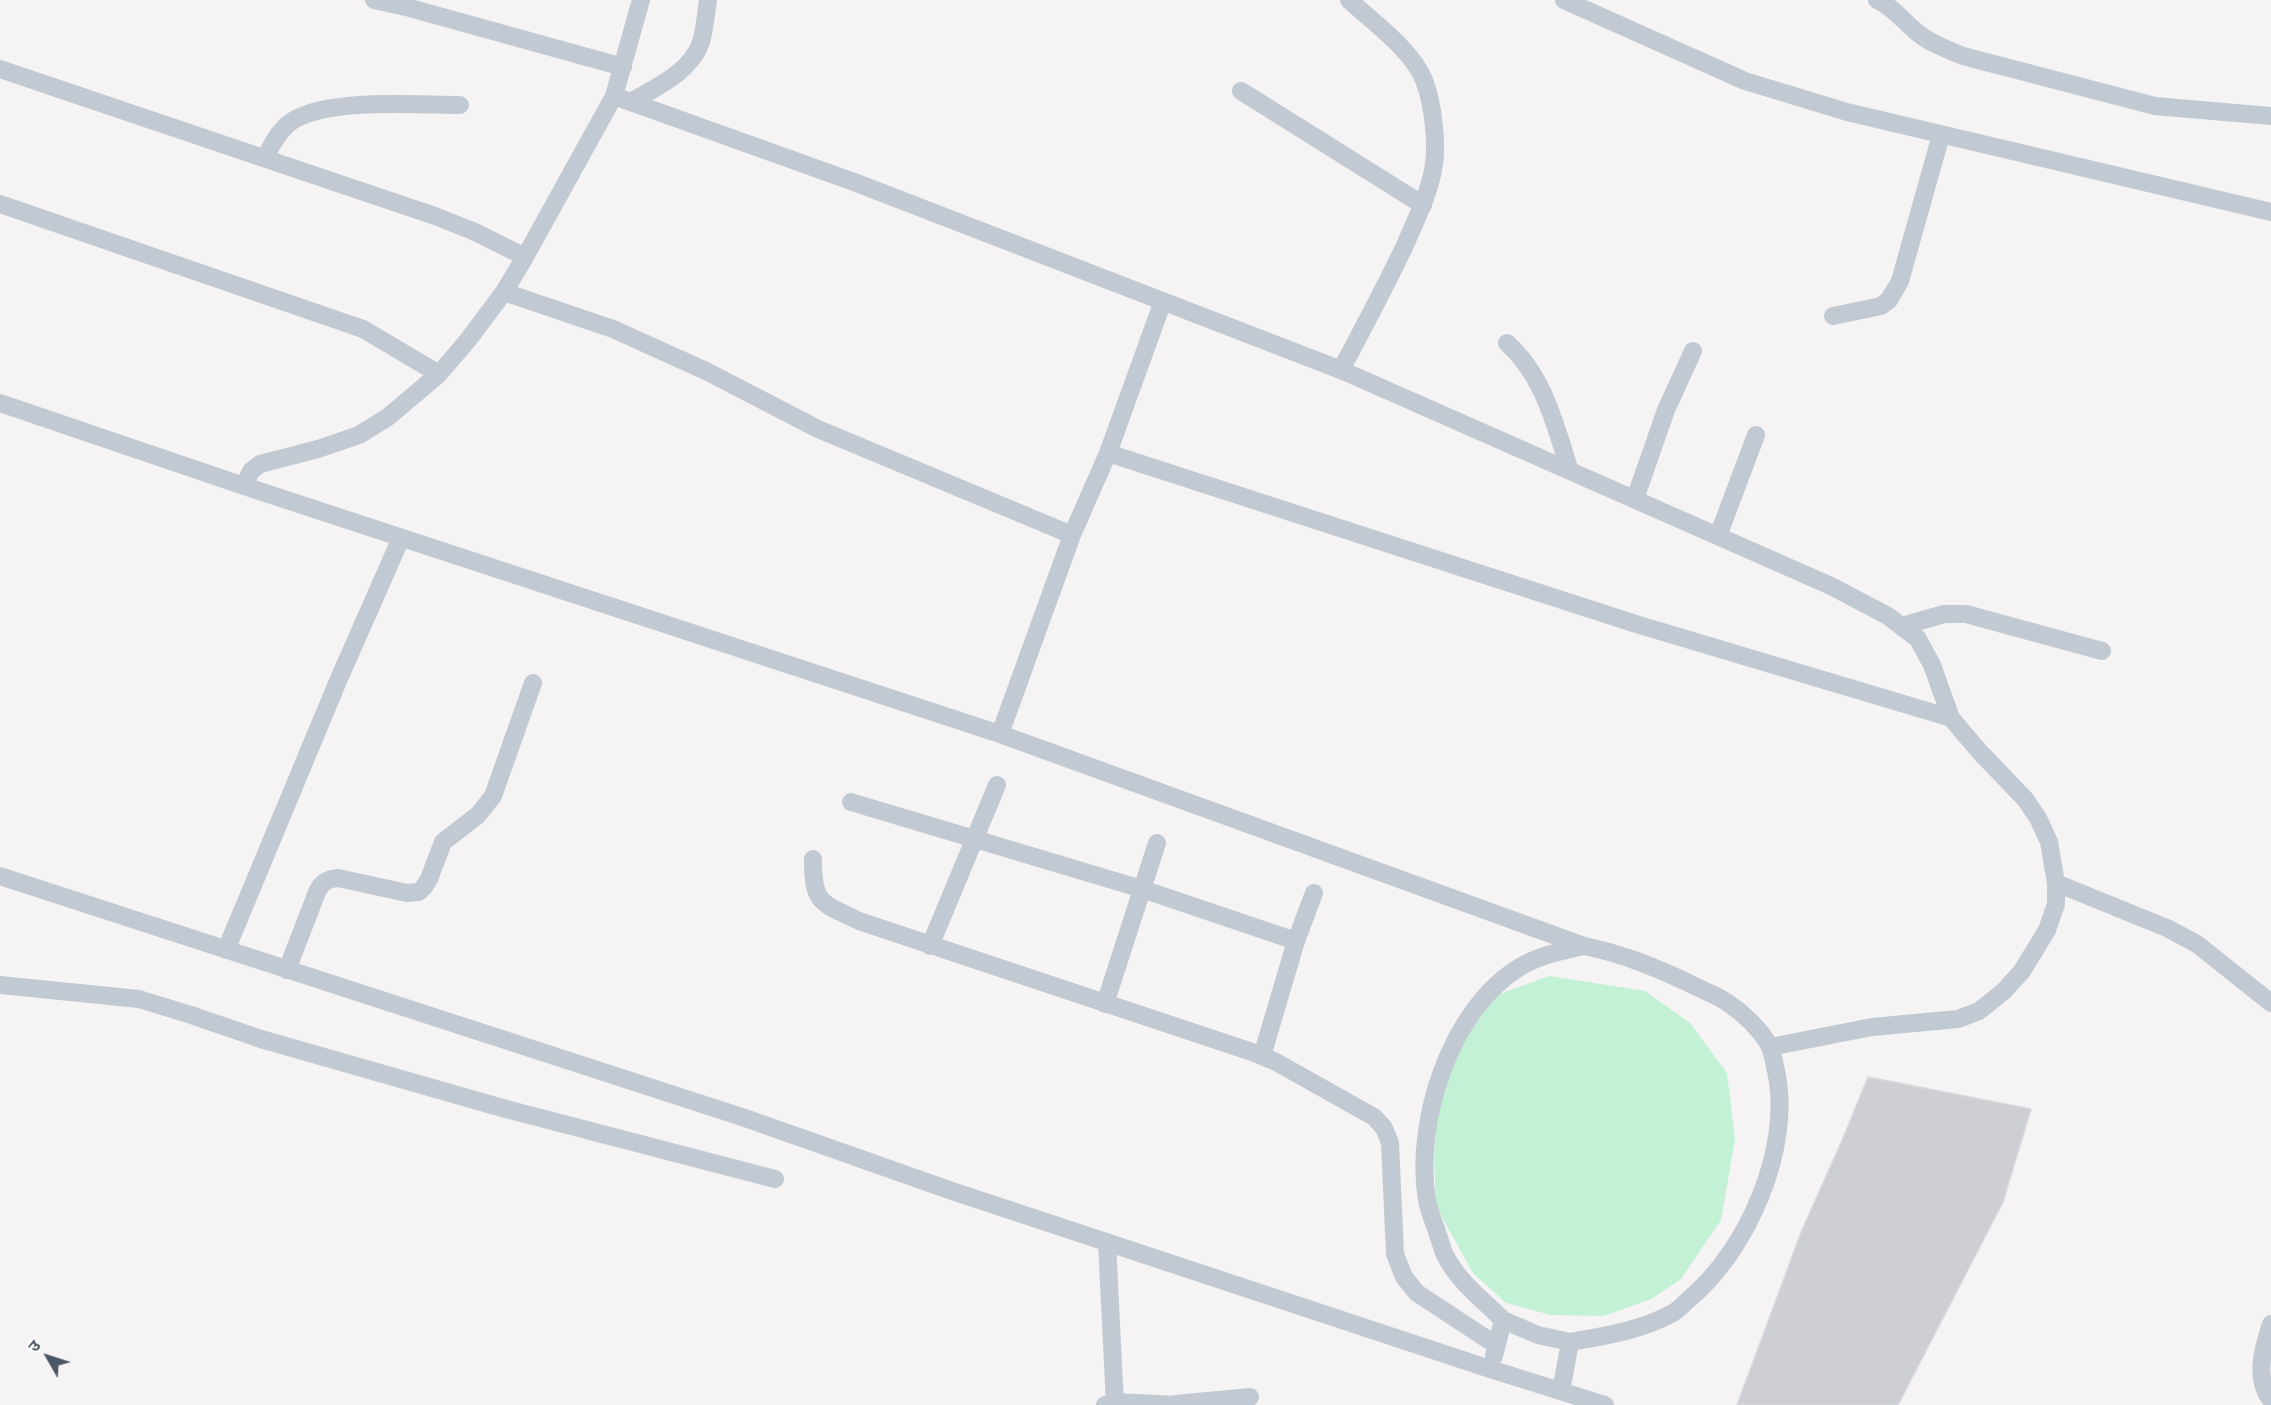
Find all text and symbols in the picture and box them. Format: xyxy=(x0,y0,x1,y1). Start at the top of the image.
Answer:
north arrow xyxy=(18,1327,78,1387)
text: उ xyxy=(23,1335,46,1356)

